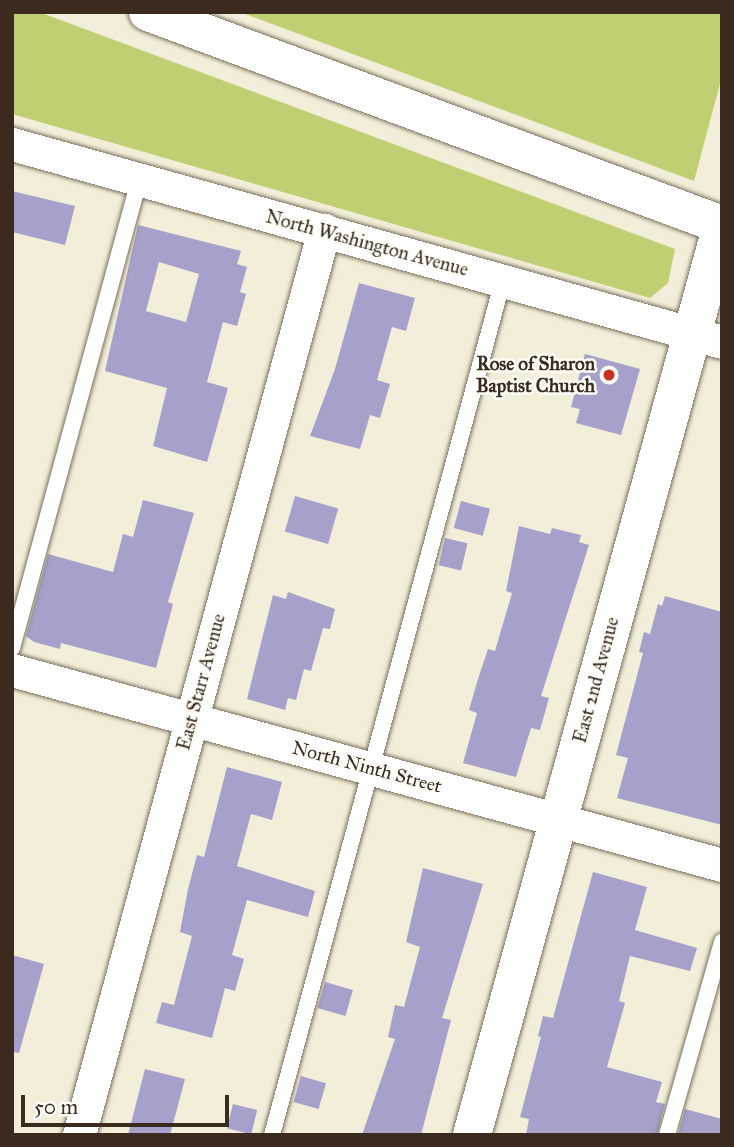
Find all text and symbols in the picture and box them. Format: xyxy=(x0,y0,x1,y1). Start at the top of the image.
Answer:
street label: North Washington Avenue xyxy=(263,205,471,281)
place label: Rose of Sharon Baptist Church xyxy=(476,353,595,397)
marker: Rose of Sharon Baptist Church xyxy=(601,367,617,383)
street label: East Starr Avenue xyxy=(172,611,230,753)
street label: East 2nd Avenue xyxy=(568,614,624,746)
street label: North Ninth Street xyxy=(290,736,444,798)
scale bar xyxy=(24,1080,233,1124)
text: 50 m xyxy=(34,1094,78,1120)

